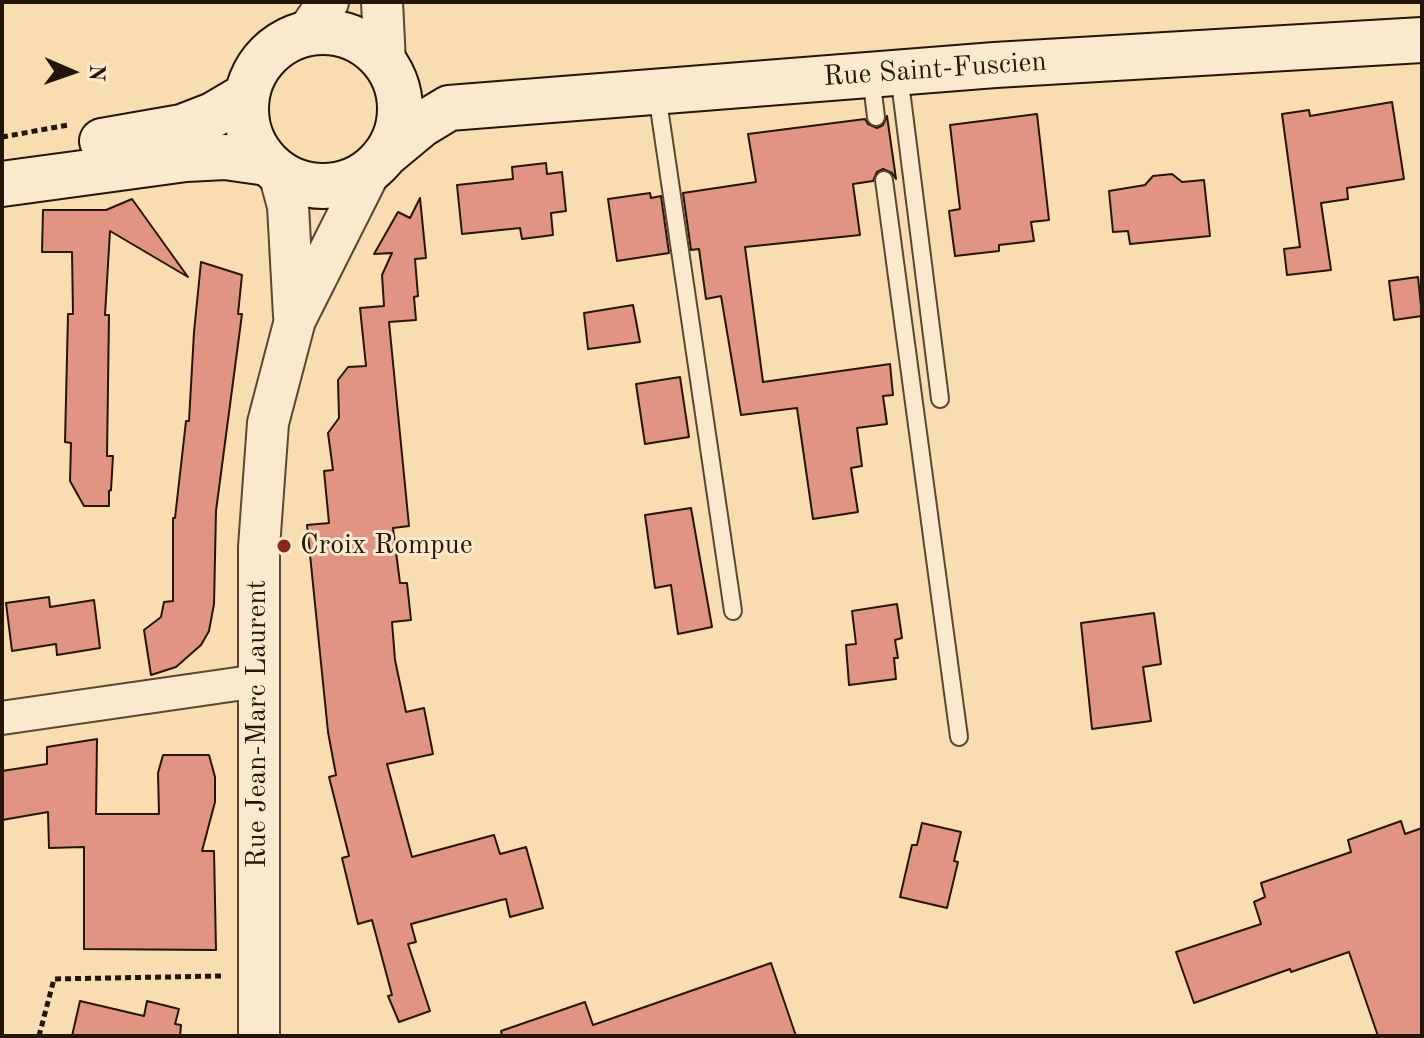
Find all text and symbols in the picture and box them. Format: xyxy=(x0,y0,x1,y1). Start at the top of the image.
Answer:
north arrow xyxy=(32,32,112,112)
street label: Rue Saint-Fuscien xyxy=(822,45,1048,95)
text: N xyxy=(85,64,107,82)
place label: Croix Rompue xyxy=(300,529,473,563)
marker: Croix Rompue xyxy=(275,537,293,555)
street label: Rue Jean-Marc Laurent xyxy=(241,580,275,868)

